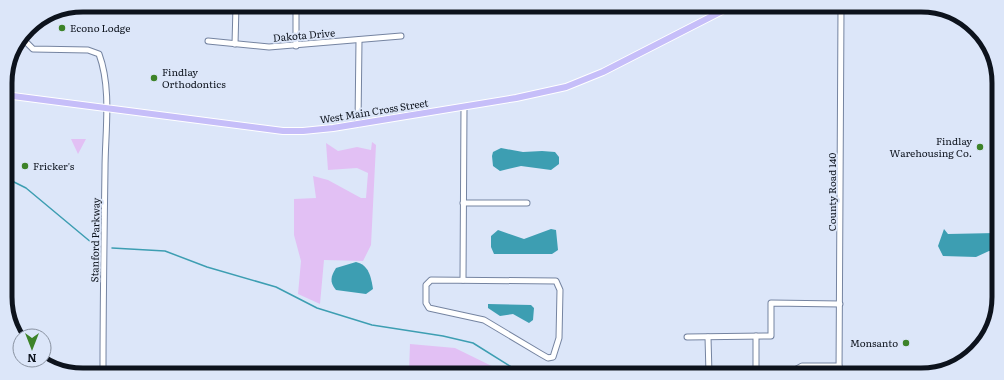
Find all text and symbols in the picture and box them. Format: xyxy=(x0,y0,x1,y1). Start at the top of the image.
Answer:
place label: Econo Lodge xyxy=(70,20,130,35)
marker: Econo Lodge xyxy=(57,23,67,33)
street label: Dakota Drive xyxy=(272,24,336,45)
place label: Findlay Orthodontics xyxy=(162,64,226,91)
marker: Findlay Orthodontics xyxy=(149,73,159,83)
street label: West Main Cross Street xyxy=(319,95,429,126)
place label: Findlay Warehousing Co. xyxy=(889,133,972,160)
marker: Findlay Warehousing Co. xyxy=(975,142,985,152)
street label: County Road 140 xyxy=(824,153,839,231)
place label: Fricker's xyxy=(33,158,75,173)
marker: Fricker's xyxy=(20,161,30,171)
street label: Stanford Parkway xyxy=(86,197,103,283)
north arrow xyxy=(12,328,52,368)
place label: Monsanto xyxy=(850,335,898,350)
marker: Monsanto xyxy=(901,338,911,348)
text: N xyxy=(27,351,37,367)

